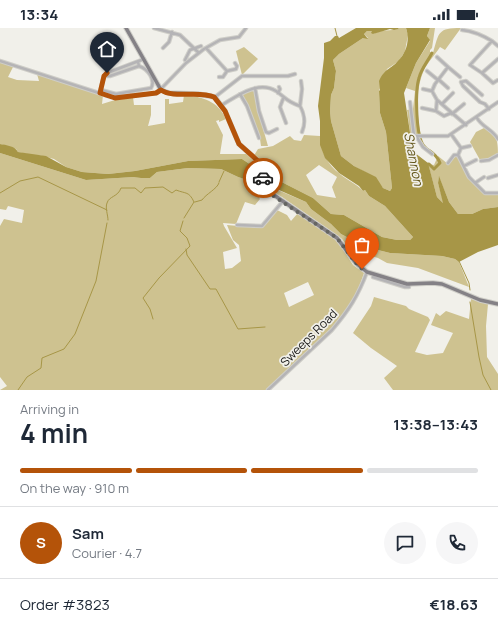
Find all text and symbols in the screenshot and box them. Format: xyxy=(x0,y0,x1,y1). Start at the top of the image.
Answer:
text: 13:34 xyxy=(20,4,58,25)
pin xyxy=(90,32,124,73)
icon: home xyxy=(96,38,118,60)
water label: Shannon xyxy=(400,131,428,188)
courier xyxy=(243,158,283,198)
icon: car xyxy=(252,167,274,189)
pin xyxy=(345,228,379,269)
icon: bag xyxy=(351,234,373,256)
street label: Sweeps Road xyxy=(276,305,341,370)
text: Arriving in xyxy=(20,400,79,418)
text: 13:38–13:43 xyxy=(393,414,478,435)
text: 4 min xyxy=(20,415,88,451)
text: On the way · 910 m xyxy=(20,479,129,497)
button: chat xyxy=(384,522,426,564)
button: phone xyxy=(436,522,478,564)
text: Sam xyxy=(72,523,104,544)
text: S xyxy=(36,532,46,553)
text: Courier · 4.7 xyxy=(72,544,142,562)
text: Order #3823 xyxy=(20,594,110,615)
text: €18.63 xyxy=(429,594,478,615)

